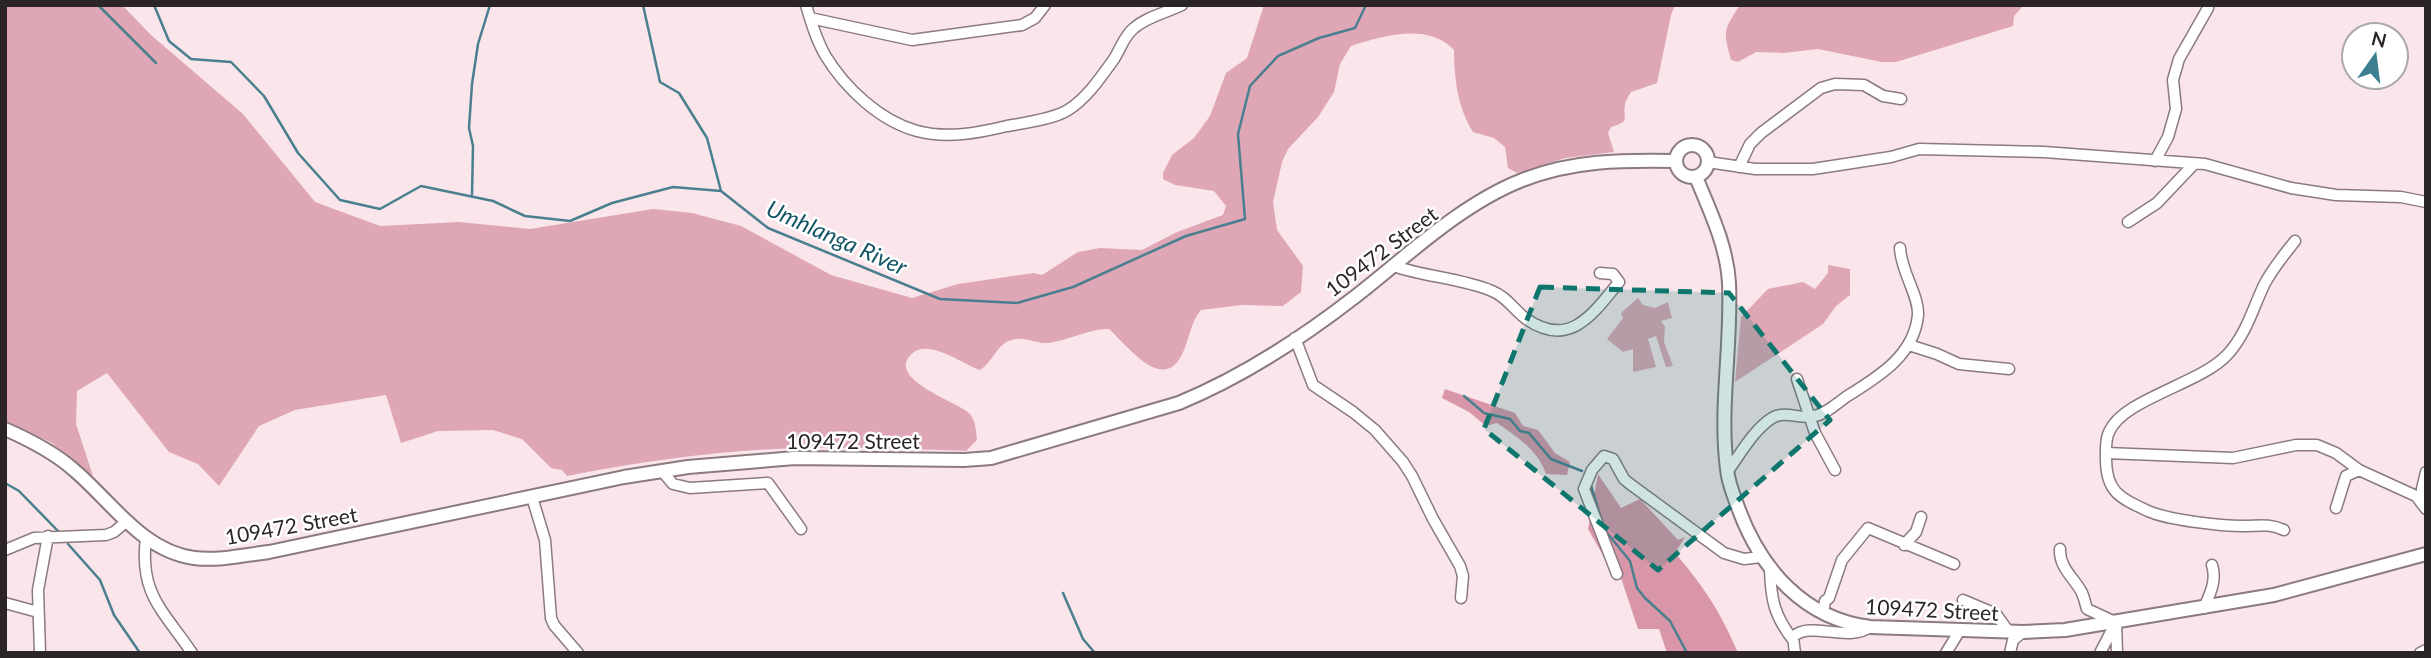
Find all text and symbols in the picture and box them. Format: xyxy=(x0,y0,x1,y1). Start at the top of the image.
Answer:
north arrow xyxy=(2340,21,2410,91)
text: N xyxy=(2369,26,2389,52)
water label: Umhlanga River xyxy=(762,194,913,281)
street label: 109472 Street xyxy=(1320,200,1442,301)
street label: 109472 Street xyxy=(786,428,920,453)
street label: 109472 Street xyxy=(223,501,359,549)
street label: 109472 Street xyxy=(1865,593,2000,625)

